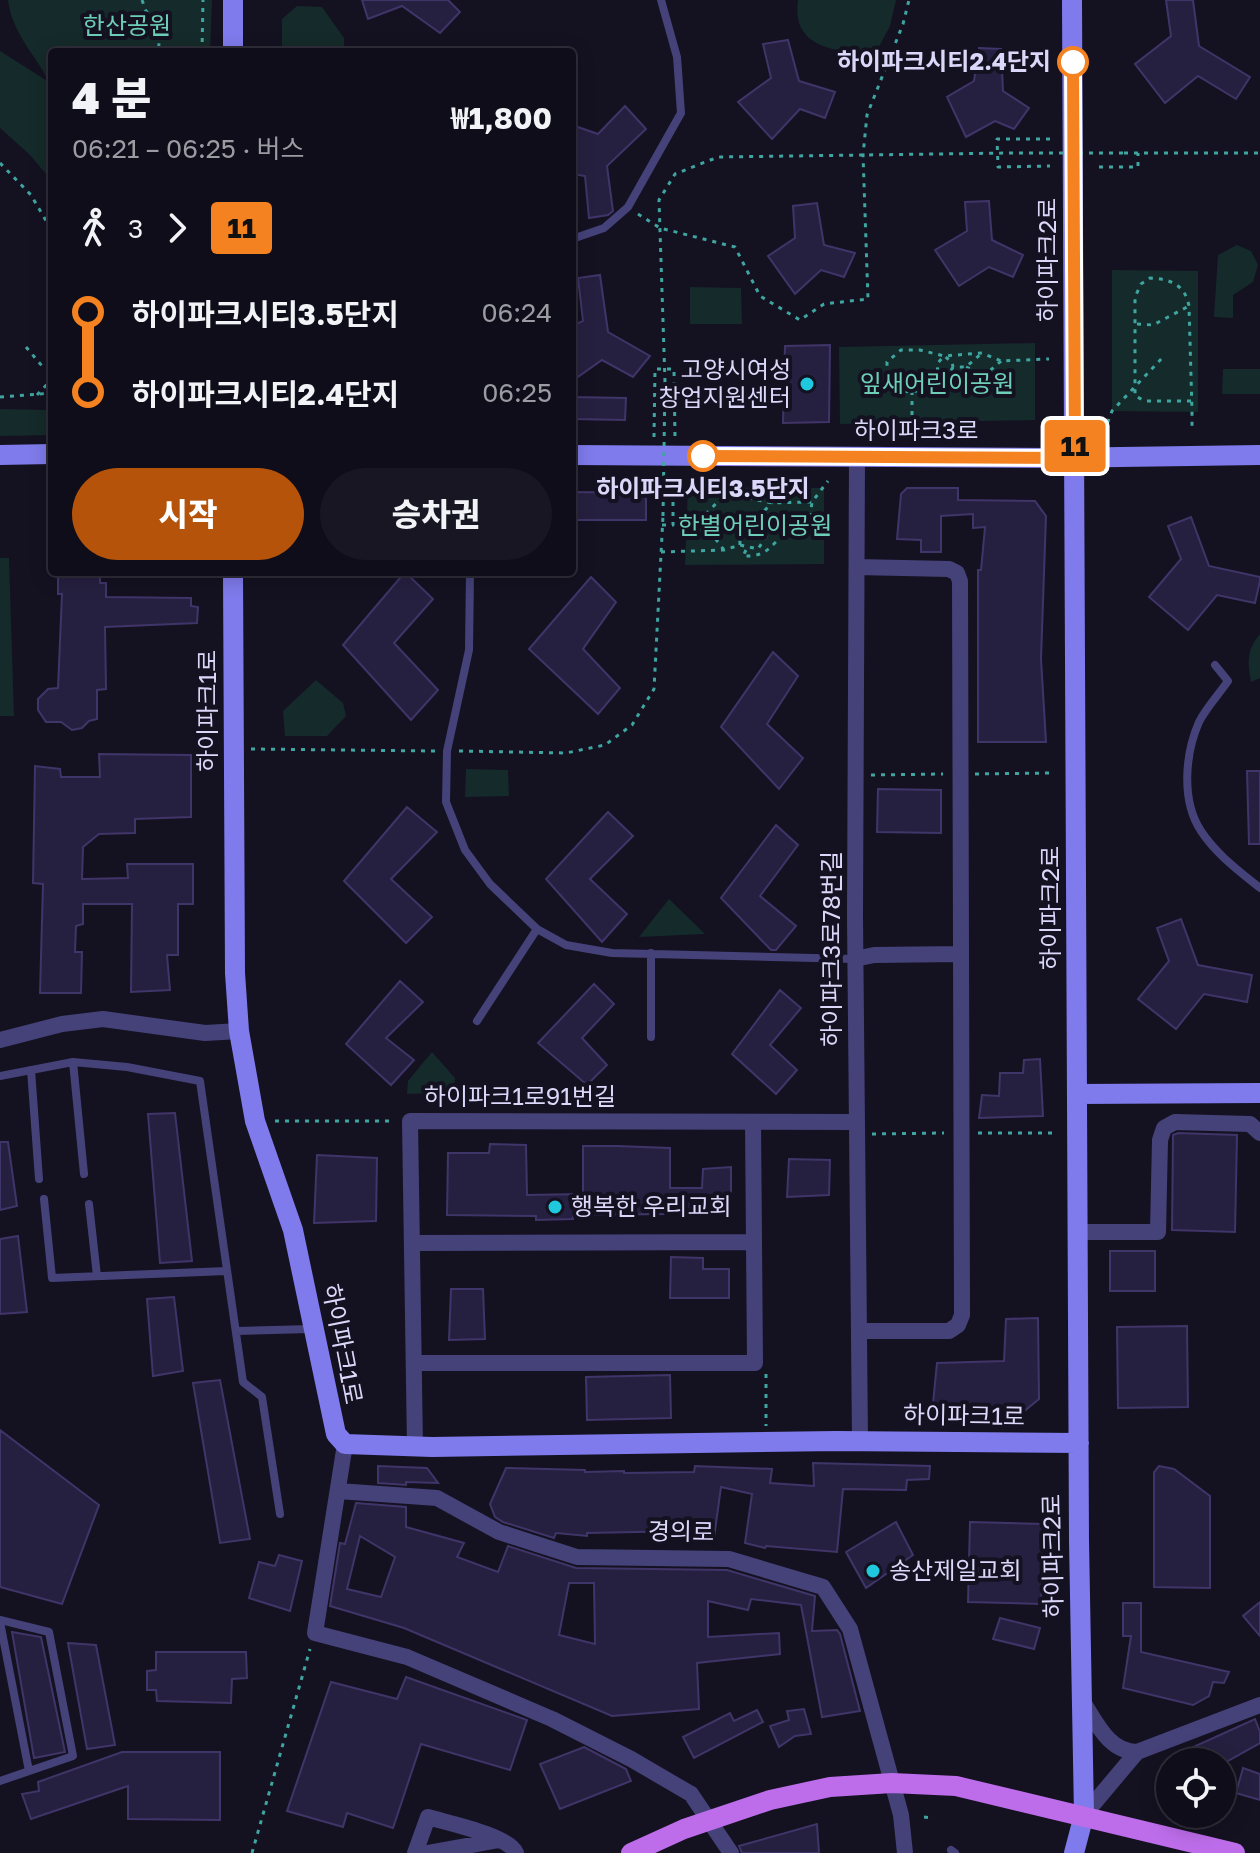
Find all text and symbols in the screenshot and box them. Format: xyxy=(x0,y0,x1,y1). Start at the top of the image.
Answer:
park label: 한산공원 xyxy=(83,10,171,39)
place label: 하이파크시티2.4단지 xyxy=(837,46,1051,75)
marker: 하이파크시티2.4단지 xyxy=(1058,47,1088,77)
text: 4 분 xyxy=(72,71,151,124)
text: ₩1,800 xyxy=(451,100,552,136)
text: 06:21 – 06:25 · 버스 xyxy=(72,133,305,164)
street label: 하이파크2로 xyxy=(1032,198,1061,322)
icon: walk xyxy=(72,206,116,250)
icon: forward xyxy=(155,206,199,250)
text: 11 xyxy=(227,211,256,244)
text: 3 xyxy=(128,213,143,244)
text: 하이파크시티3.5단지 xyxy=(132,296,399,332)
text: 06:24 xyxy=(481,297,552,328)
place label: 고양시여성 창업지원센터 xyxy=(659,354,791,411)
park label: 잎새어린이공원 xyxy=(860,368,1014,397)
marker: 고양시여성 창업지원센터 xyxy=(798,375,816,393)
text: 하이파크시티2.4단지 xyxy=(132,376,399,412)
text: 06:25 xyxy=(482,377,552,408)
street label: 하이파크3로 xyxy=(854,415,978,444)
line badge: 11 xyxy=(1039,420,1111,472)
text: 11 xyxy=(1061,429,1089,462)
marker: 하이파크시티3.5단지 xyxy=(688,441,718,471)
button: 시작 xyxy=(72,468,304,560)
button: 승차권 xyxy=(320,468,552,560)
place label: 하이파크시티3.5단지 xyxy=(596,473,810,502)
park label: 한별어린이공원 xyxy=(678,510,832,539)
street label: 하이파크1로 xyxy=(192,650,221,772)
street label: 하이파크2로 xyxy=(1035,846,1064,970)
street label: 하이파크3로78번길 xyxy=(816,851,845,1047)
street label: 하이파크1로91번길 xyxy=(424,1081,616,1110)
place label: 행복한 우리교회 xyxy=(571,1191,732,1220)
marker: 행복한 우리교회 xyxy=(546,1198,564,1216)
street label: 하이파크1로 xyxy=(318,1281,369,1406)
street label: 하이파크1로 xyxy=(903,1399,1025,1430)
street label: 하이파크2로 xyxy=(1036,1494,1067,1618)
street label: 경의로 xyxy=(648,1515,714,1546)
place label: 송산제일교회 xyxy=(889,1555,1021,1584)
marker: 송산제일교회 xyxy=(864,1562,882,1580)
map controls xyxy=(1156,1748,1236,1828)
button: locate xyxy=(1156,1748,1236,1828)

